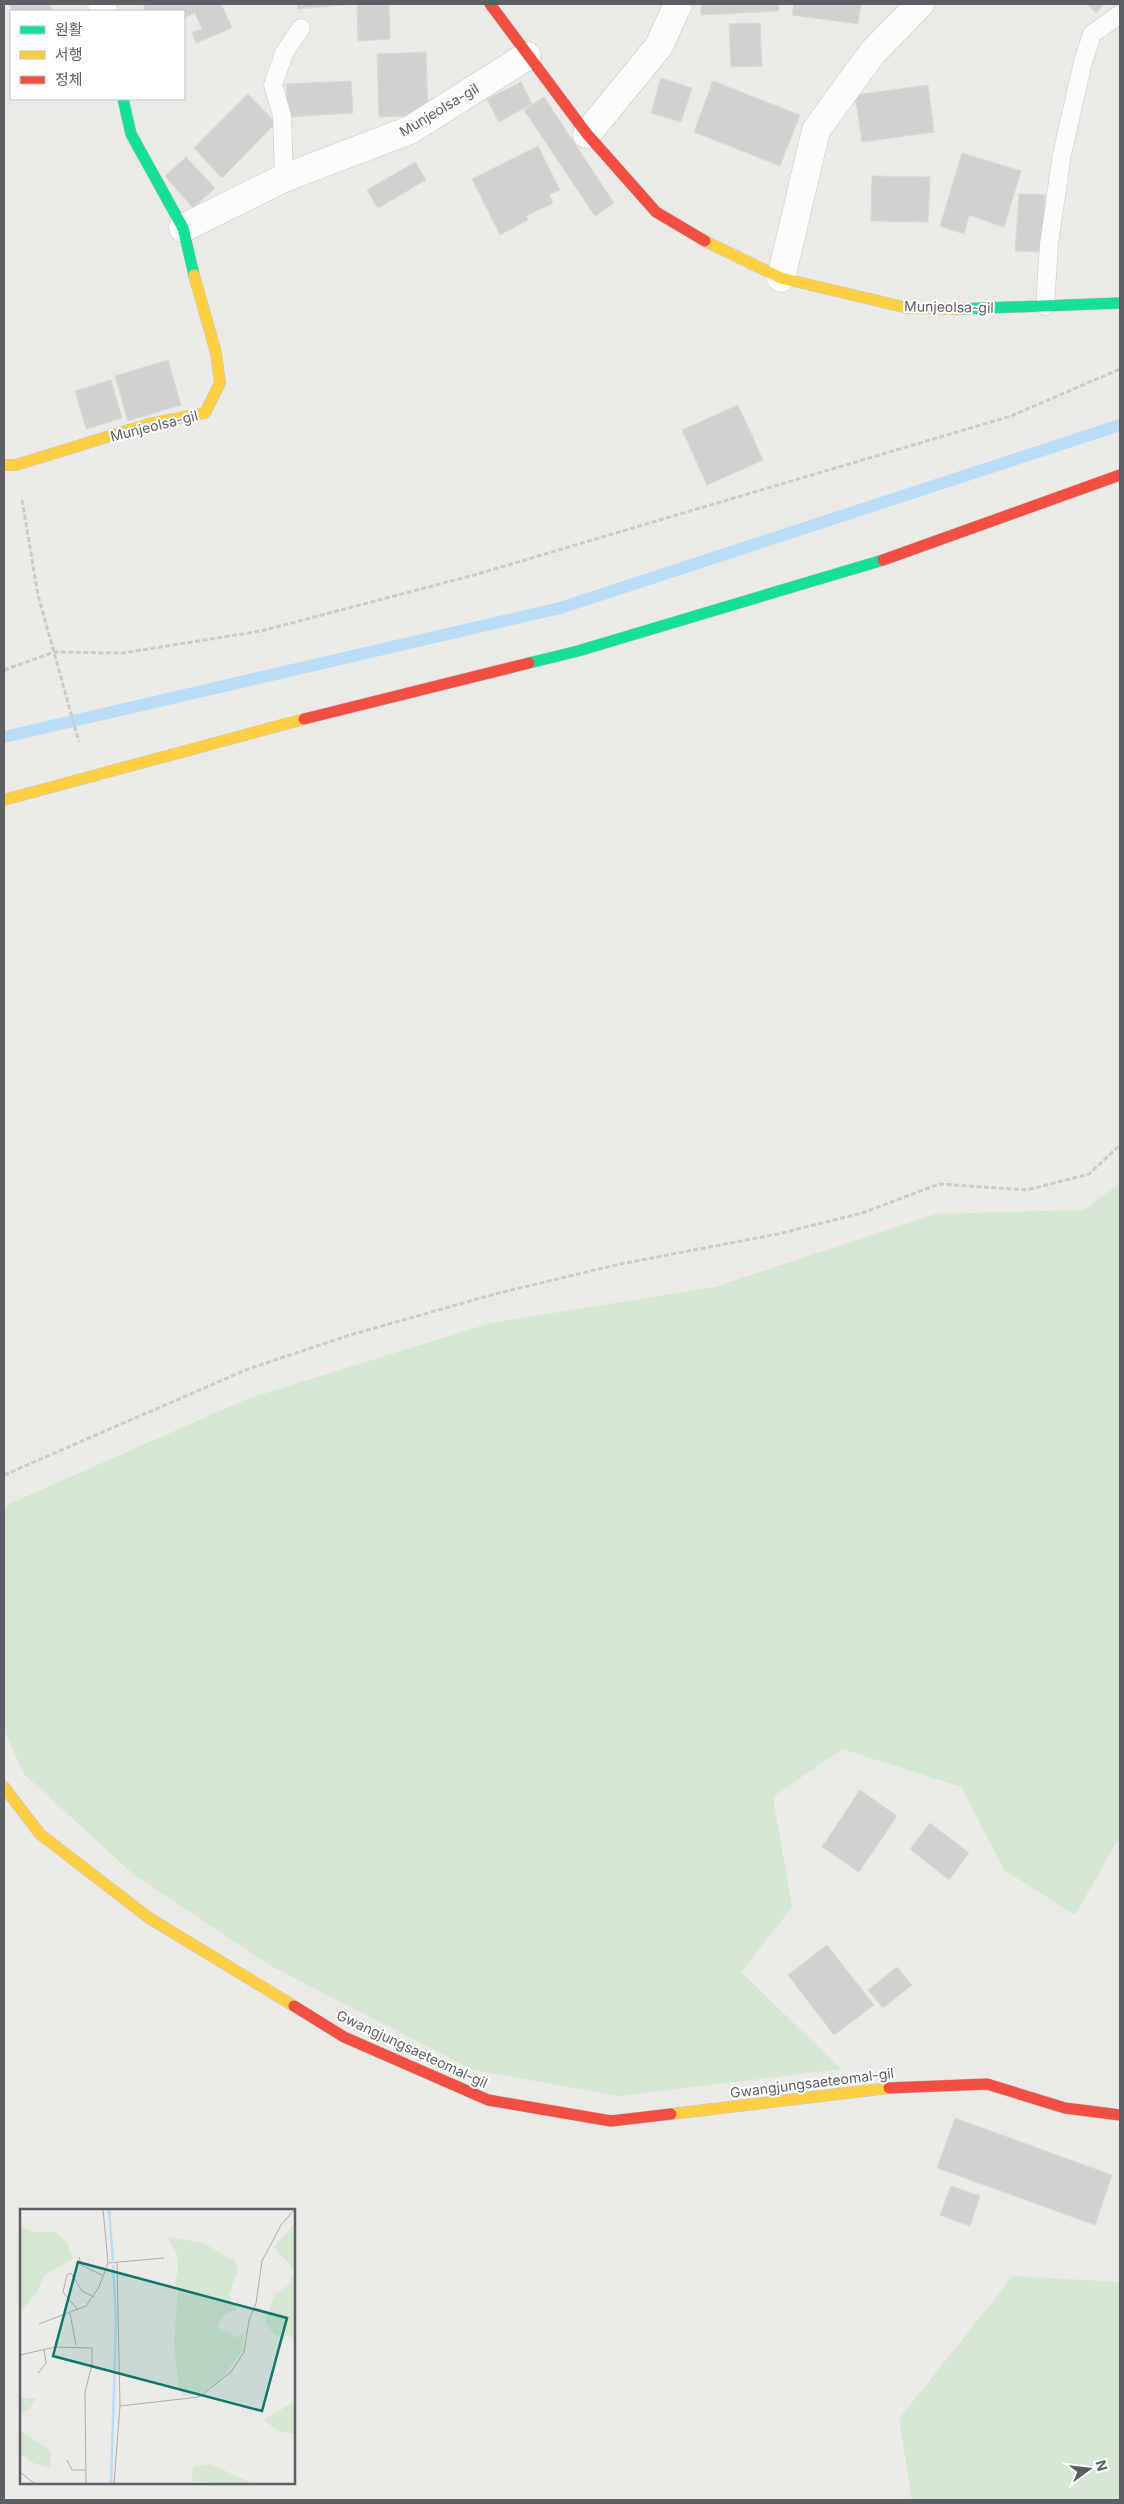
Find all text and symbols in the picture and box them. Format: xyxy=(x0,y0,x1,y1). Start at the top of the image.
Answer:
legend xyxy=(10,10,185,100)
text: 원활 xyxy=(55,20,83,39)
text: 서행 xyxy=(55,45,83,64)
text: 정체 xyxy=(55,70,83,89)
street label: Munjeolsa-gil xyxy=(396,79,482,140)
street label: Munjeolsa-gil xyxy=(904,297,994,316)
street label: Munjeolsa-gil xyxy=(108,406,199,445)
street label: Gwangjungsaeteomal-gil xyxy=(334,2006,491,2091)
street label: Gwangjungsaeteomal-gil xyxy=(729,2064,895,2101)
inset map xyxy=(20,2209,295,2484)
north arrow xyxy=(1064,2444,1114,2494)
text: N xyxy=(1092,2458,1112,2473)

